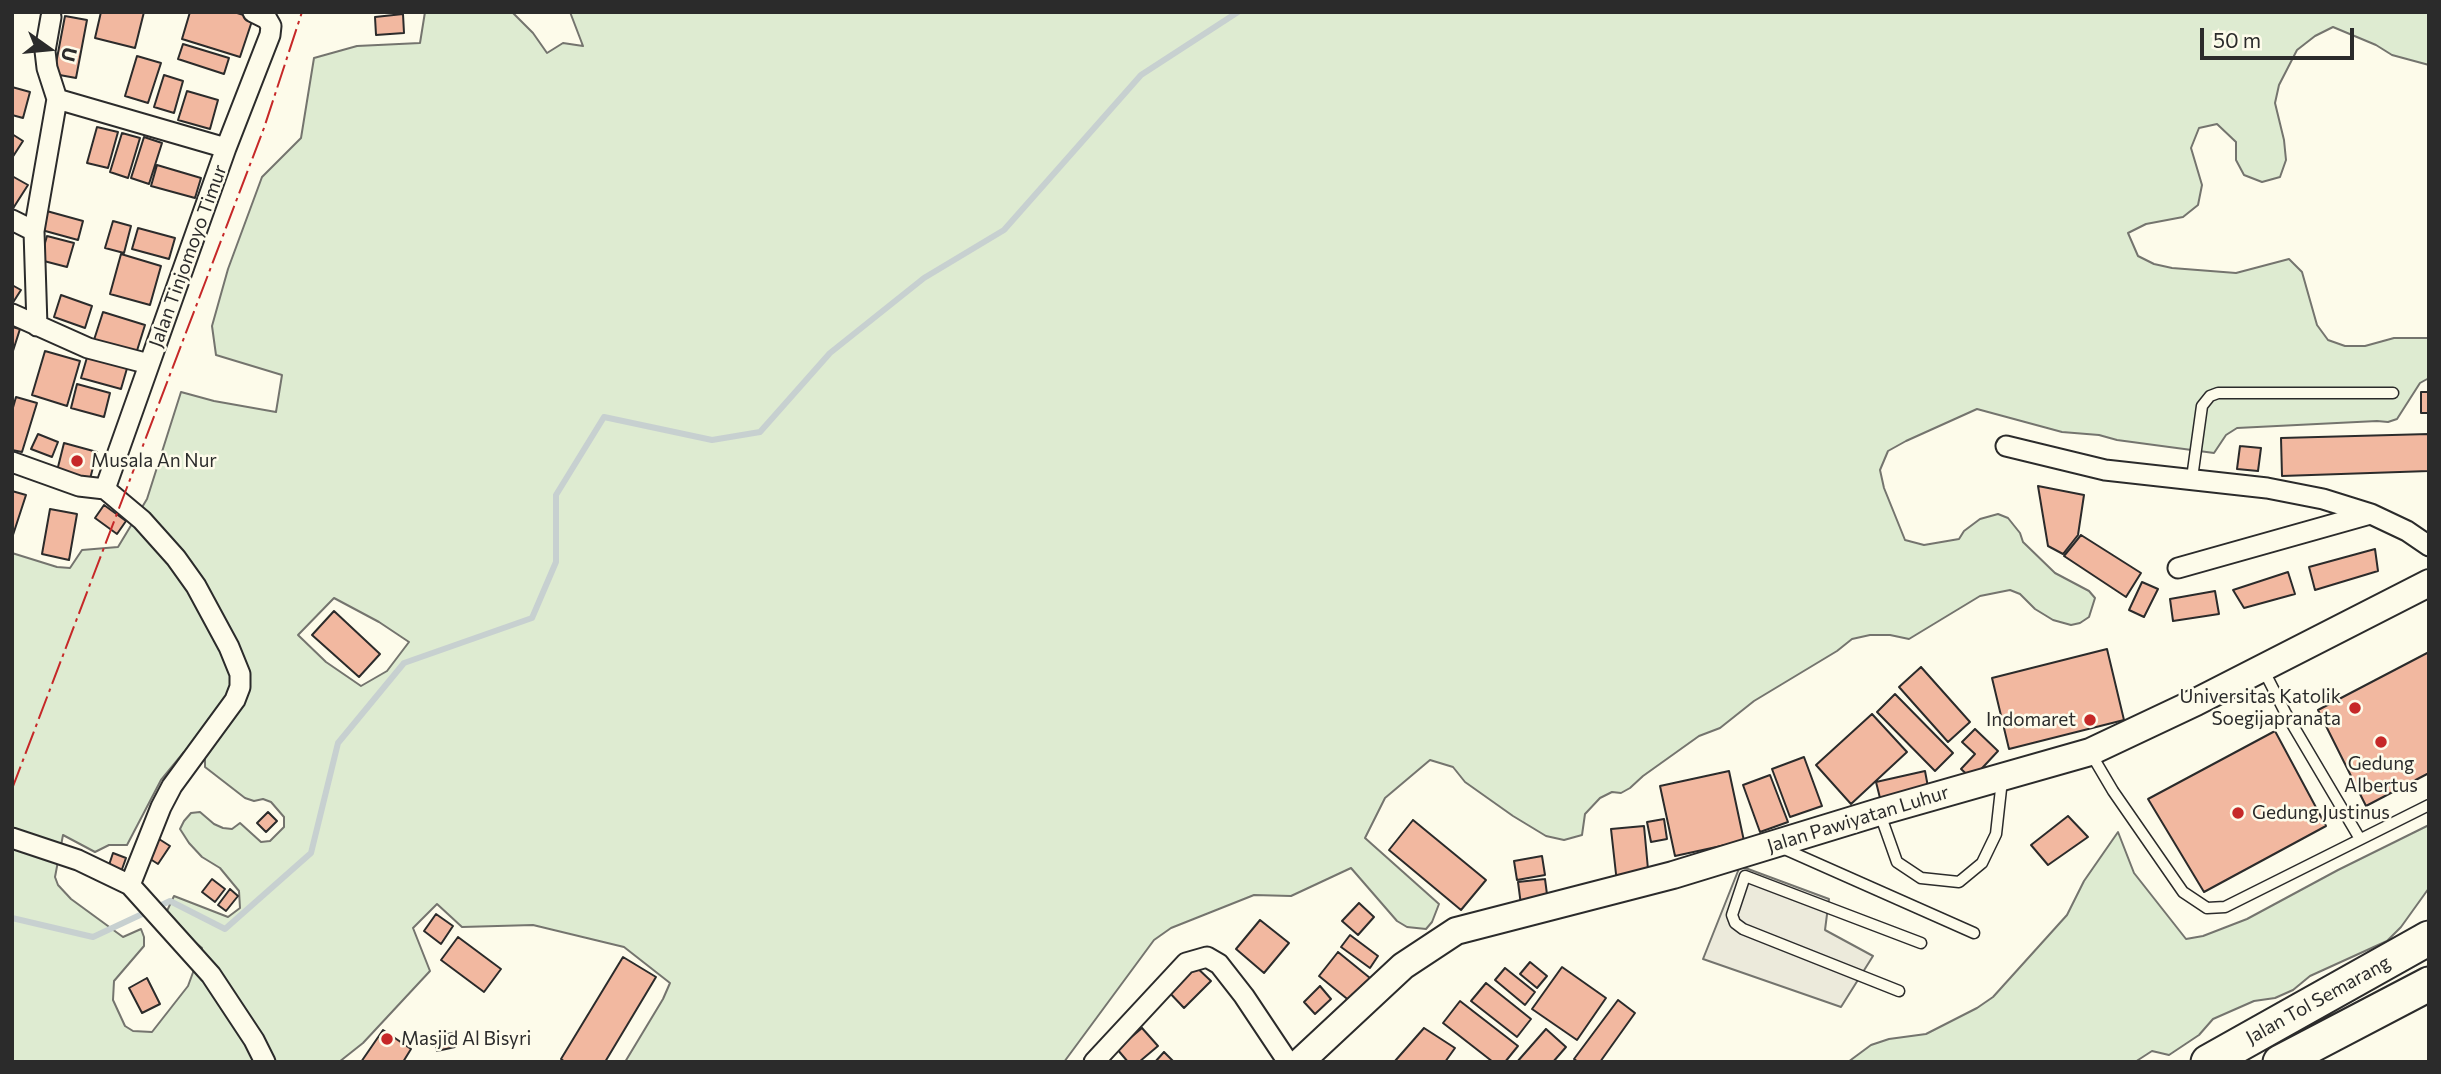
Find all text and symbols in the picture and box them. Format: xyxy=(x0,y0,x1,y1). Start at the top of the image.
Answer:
north arrow xyxy=(14,14,84,84)
scale bar xyxy=(2203,14,2357,58)
text: 50 m xyxy=(2213,27,2261,52)
text: U xyxy=(57,45,83,64)
street label: Jalan Tinjomoyo Timur xyxy=(144,162,232,350)
place label: Musala An Nur xyxy=(91,450,217,472)
marker: Musala An Nur xyxy=(69,453,85,469)
place label: Universitas Katolik Soegijapranata xyxy=(2179,686,2341,730)
marker: Universitas Katolik Soegijapranata xyxy=(2347,700,2363,716)
place label: Indomaret xyxy=(1986,709,2076,731)
marker: Indomaret xyxy=(2082,712,2098,728)
marker: Gedung Albertus xyxy=(2373,734,2389,750)
place label: Gedung Albertus xyxy=(2344,753,2418,797)
street label: Jalan Pawiyatan Luhur xyxy=(1764,780,1952,858)
place label: Gedung Justinus xyxy=(2252,802,2390,824)
marker: Gedung Justinus xyxy=(2230,805,2246,821)
street label: Jalan Tol Semarang xyxy=(2242,951,2394,1049)
place label: Masjid Al Bisyri xyxy=(401,1028,531,1050)
marker: Masjid Al Bisyri xyxy=(379,1031,395,1047)

